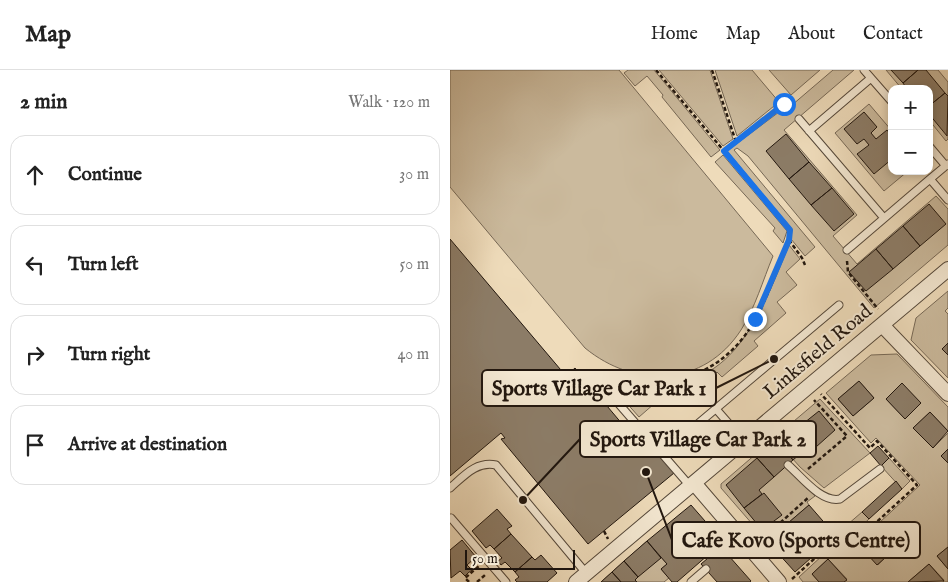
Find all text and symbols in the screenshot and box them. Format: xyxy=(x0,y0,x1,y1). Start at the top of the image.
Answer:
text: Map xyxy=(25,19,71,50)
text: Home xyxy=(651,23,698,46)
text: Map xyxy=(726,23,760,46)
text: About xyxy=(788,23,835,46)
text: Contact xyxy=(863,23,923,46)
map controls xyxy=(888,85,933,175)
button: + xyxy=(888,85,933,130)
text: 2 min xyxy=(20,89,67,116)
text: Walk · 120 m xyxy=(348,93,430,113)
route start xyxy=(773,93,796,116)
button: − xyxy=(888,130,933,175)
icon: ahead xyxy=(21,161,49,189)
text: Continue xyxy=(68,163,142,187)
text: 30 m xyxy=(399,165,429,185)
icon: left xyxy=(21,251,49,279)
text: Turn left xyxy=(68,253,139,277)
text: 50 m xyxy=(400,255,429,275)
street label: Linksfield Road xyxy=(758,299,878,405)
route end xyxy=(744,308,767,331)
icon: right xyxy=(21,341,49,369)
text: Turn right xyxy=(68,343,150,367)
text: 40 m xyxy=(397,345,429,365)
callout: Sports Village Car Park 1 xyxy=(482,370,716,406)
text: Sports Village Car Park 1 xyxy=(492,376,706,403)
callout: Sports Village Car Park 2 xyxy=(580,421,816,457)
text: Sports Village Car Park 2 xyxy=(590,427,806,454)
icon: arrive xyxy=(21,431,49,459)
text: Arrive at destination xyxy=(68,433,227,457)
callout: Cafe Kovo (Sports Centre) xyxy=(672,522,920,558)
text: Cafe Kovo (Sports Centre) xyxy=(682,528,910,555)
scale bar xyxy=(465,547,575,570)
text: 50 m xyxy=(472,550,498,568)

